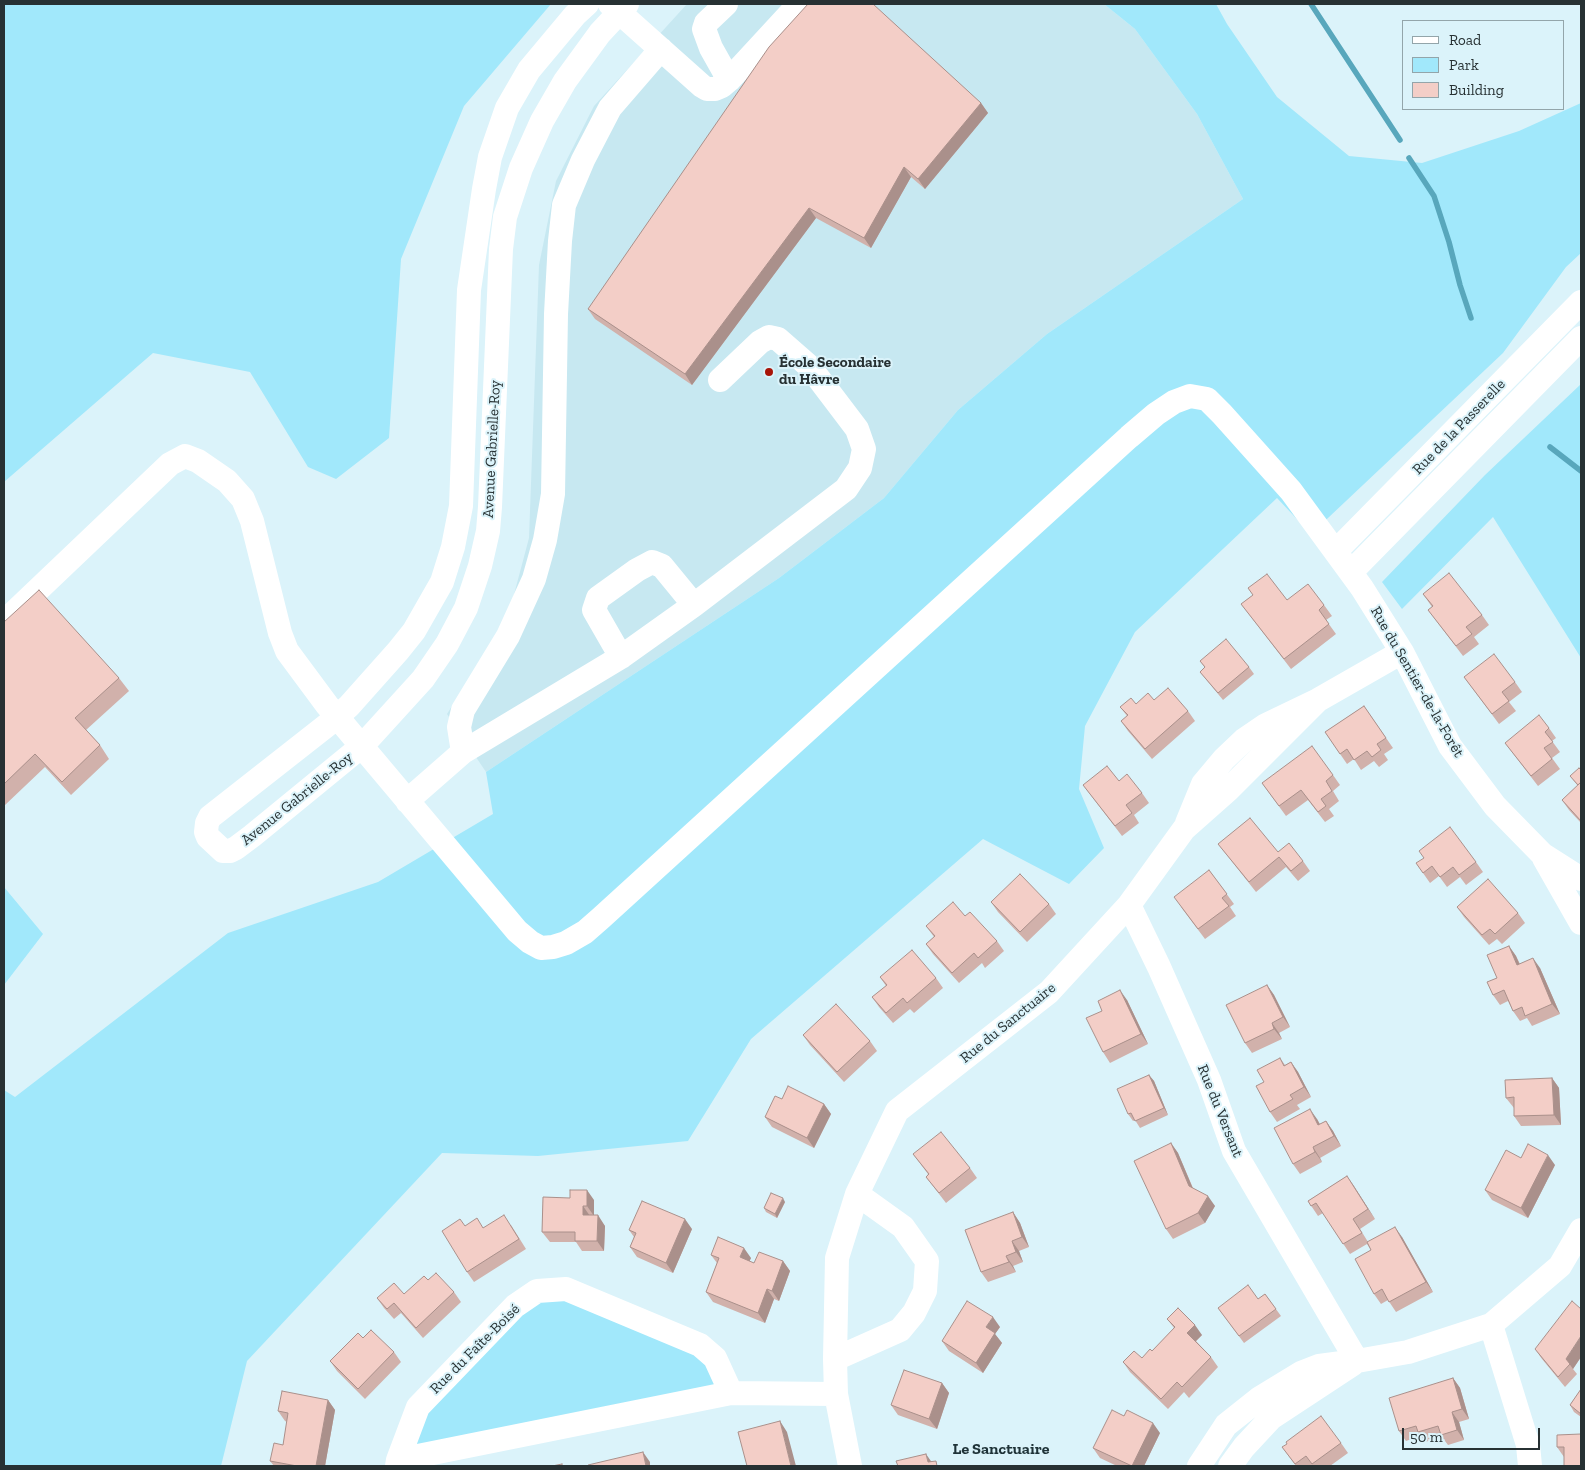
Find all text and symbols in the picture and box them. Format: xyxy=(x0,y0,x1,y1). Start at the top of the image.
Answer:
legend xyxy=(1402,20,1565,110)
text: Road xyxy=(1449,31,1481,49)
text: Park xyxy=(1449,56,1479,74)
text: Building xyxy=(1449,81,1504,99)
place label: École Secondaire du Hâvre xyxy=(779,354,891,389)
marker: École Secondaire du Hâvre xyxy=(763,366,775,378)
street label: Rue de la Passerelle xyxy=(1409,376,1509,478)
street label: Avenue Gabrielle-Roy xyxy=(479,380,505,518)
street label: Rue du Sentier-de-la-Forêt xyxy=(1366,603,1468,761)
street label: Avenue Gabrielle-Roy xyxy=(238,749,356,849)
street label: Rue du Sanctuaire xyxy=(957,979,1059,1067)
street label: Rue du Versant xyxy=(1193,1062,1247,1160)
street label: Rue du Faîte-Boisé xyxy=(426,1300,524,1398)
scale bar xyxy=(1405,1418,1542,1450)
text: 50 m xyxy=(1410,1428,1443,1446)
district label: Le Sanctuaire xyxy=(952,1439,1050,1459)

